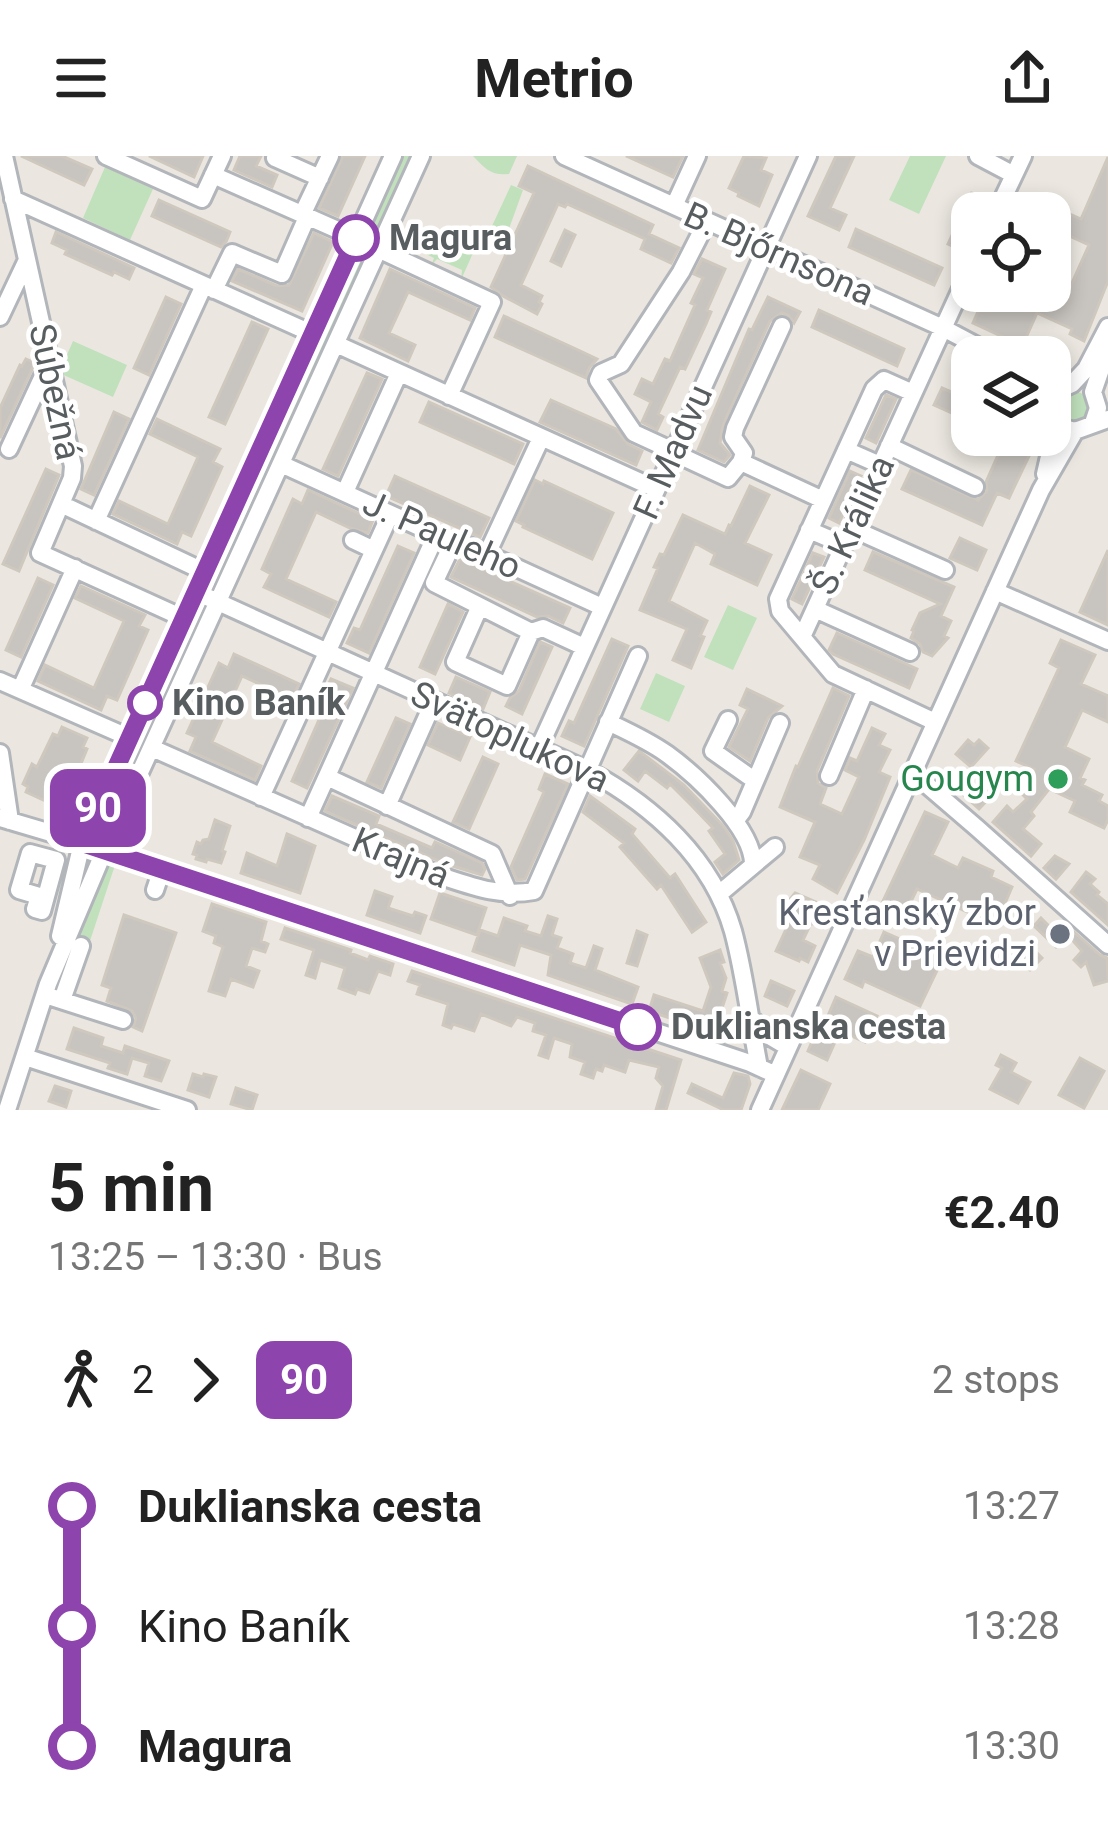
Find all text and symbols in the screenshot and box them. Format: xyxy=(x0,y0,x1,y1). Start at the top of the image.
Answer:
icon: menu xyxy=(48,45,114,111)
icon: share xyxy=(994,45,1060,111)
text: Metrio xyxy=(474,47,634,110)
map controls xyxy=(951,192,1071,456)
button: locate xyxy=(951,192,1071,312)
street label: B. Bjőrnsona xyxy=(678,194,880,314)
marker: Magura xyxy=(334,216,378,260)
place label: Magura xyxy=(389,217,512,259)
street label: Súbežná xyxy=(20,320,90,464)
button: layers xyxy=(951,336,1071,456)
street label: F. Madvu xyxy=(625,378,721,526)
street label: Š. Králika xyxy=(802,448,903,601)
street label: J. Pauleho xyxy=(357,482,527,588)
street label: Svätoplukova xyxy=(404,673,616,801)
place label: Kino Baník xyxy=(172,682,346,724)
marker: Kino Baník xyxy=(129,687,161,719)
place label: Gougym xyxy=(900,758,1034,800)
marker: Gougym xyxy=(1045,766,1071,792)
line badge: 90 xyxy=(44,769,152,847)
text: 90 xyxy=(74,783,122,832)
street label: Krajná xyxy=(346,819,456,897)
place label: Kresťanský zbor v Prievidzi xyxy=(778,892,1036,975)
marker: Kresťanský zbor v Prievidzi xyxy=(1047,921,1073,947)
marker: Duklianska cesta xyxy=(616,1005,660,1049)
place label: Duklianska cesta xyxy=(671,1006,946,1048)
text: 5 min xyxy=(48,1150,214,1227)
text: €2.40 xyxy=(944,1186,1060,1239)
text: 13:25 – 13:30 · Bus xyxy=(48,1234,383,1280)
icon: walk xyxy=(48,1347,114,1413)
icon: forward xyxy=(172,1347,238,1413)
text: 90 xyxy=(280,1355,328,1404)
text: 2 xyxy=(132,1357,154,1403)
text: 2 stops xyxy=(932,1357,1060,1403)
text: Duklianska cesta xyxy=(138,1480,482,1533)
text: 13:27 xyxy=(963,1483,1060,1529)
text: Kino Baník xyxy=(138,1600,350,1653)
text: 13:28 xyxy=(963,1603,1060,1649)
text: Magura xyxy=(138,1720,292,1773)
text: 13:30 xyxy=(963,1723,1060,1769)

